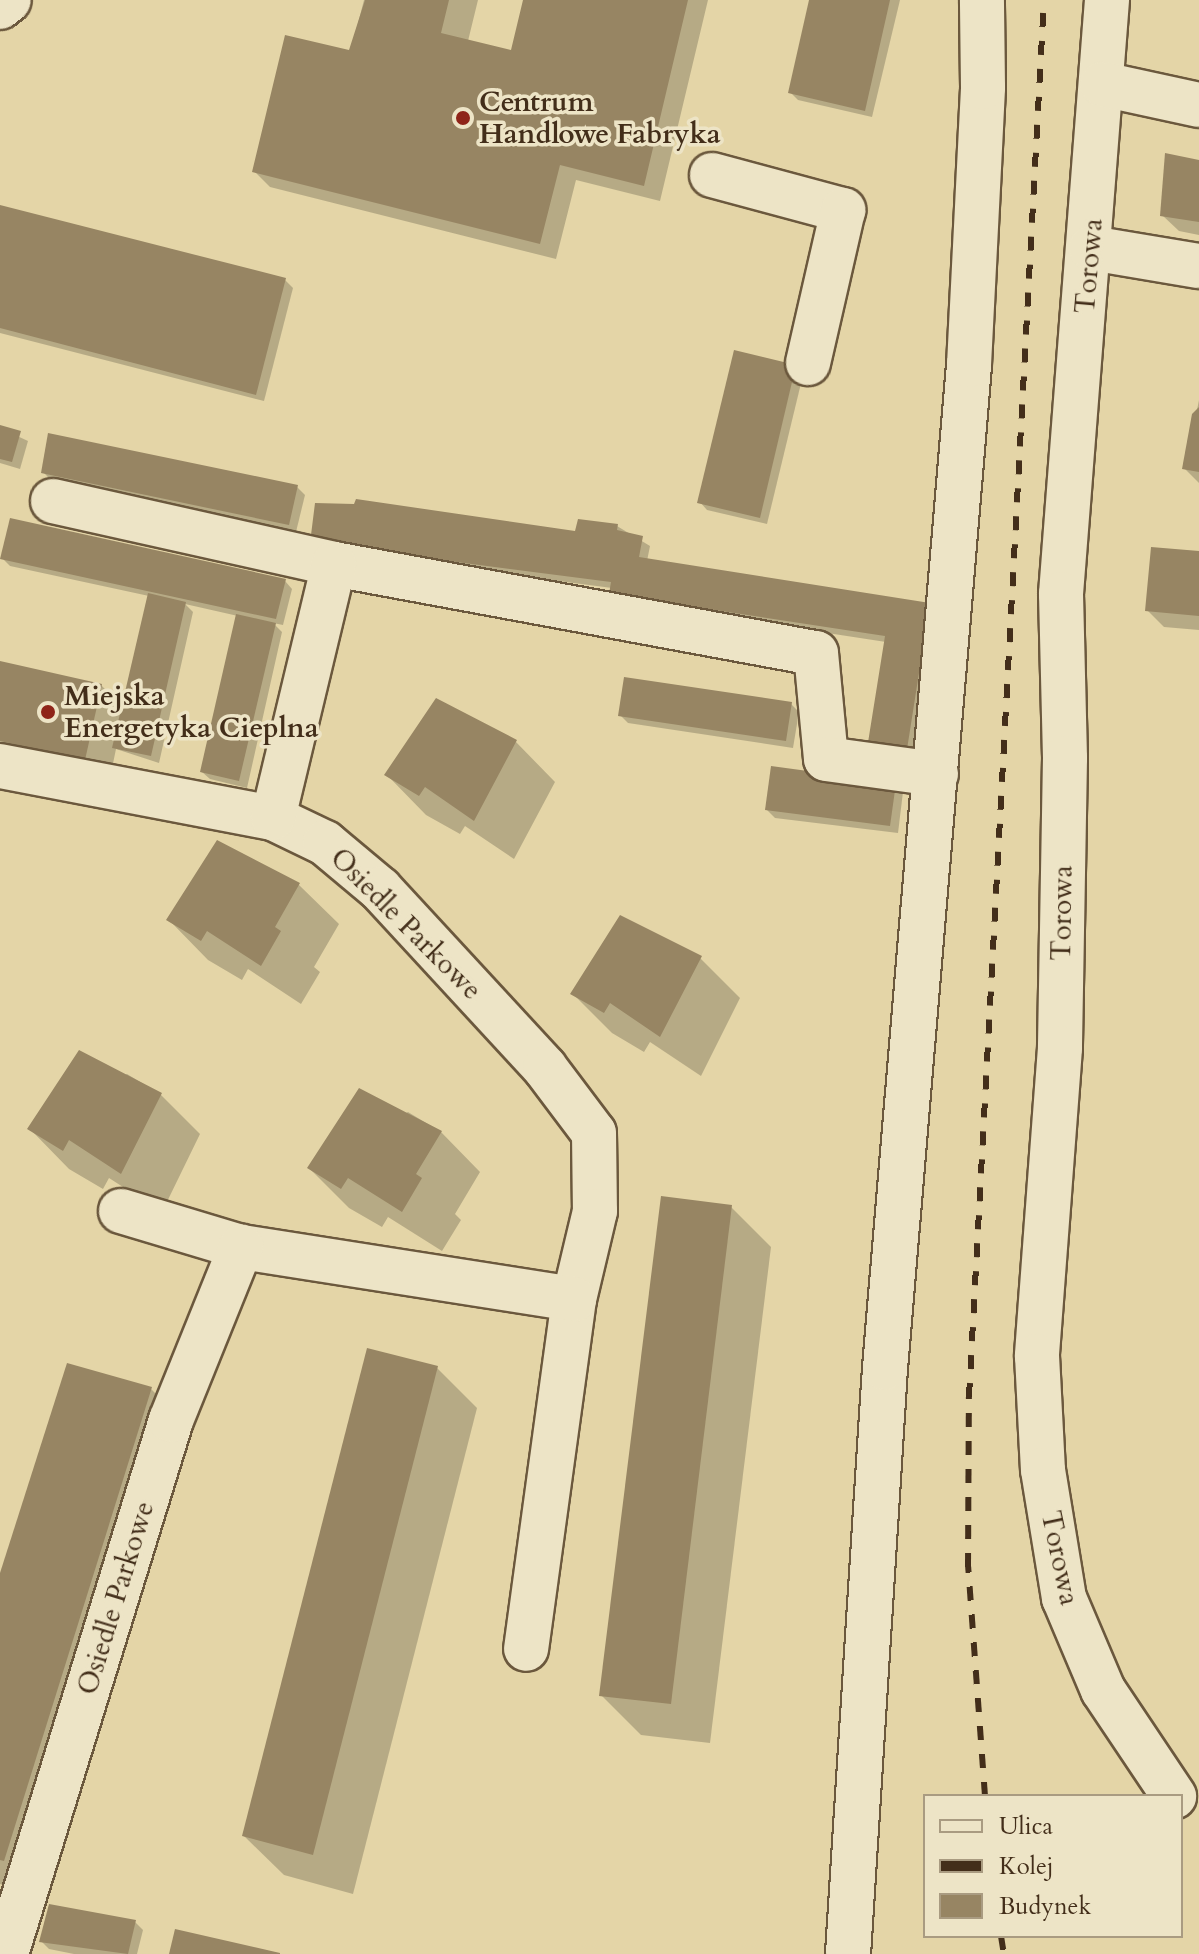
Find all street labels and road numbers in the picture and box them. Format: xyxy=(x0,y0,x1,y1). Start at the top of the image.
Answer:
street label: Torowa xyxy=(1068,217,1110,315)
street label: Osiedle Parkowe xyxy=(323,841,489,1007)
street label: Torowa xyxy=(1044,865,1080,961)
street label: Osiedle Parkowe xyxy=(71,1497,161,1699)
street label: Torowa xyxy=(1034,1508,1086,1608)

